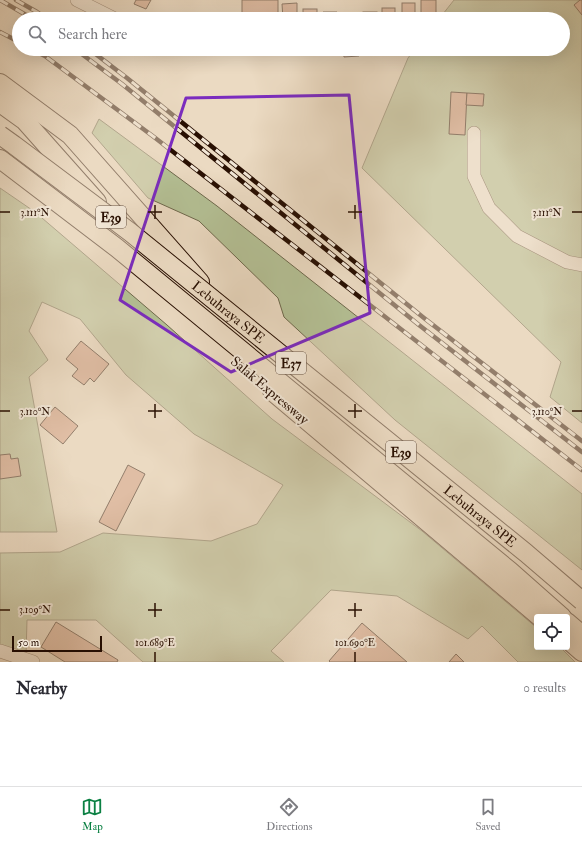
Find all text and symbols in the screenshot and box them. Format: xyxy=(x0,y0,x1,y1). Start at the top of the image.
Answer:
search box xyxy=(12,12,570,56)
icon: search xyxy=(26,23,48,45)
text: Search here xyxy=(58,25,127,44)
road number: E39 xyxy=(96,206,126,228)
text: 3.111°N xyxy=(21,207,50,219)
text: 3.111°N xyxy=(533,207,562,219)
street label: Lebuhraya SPE xyxy=(188,278,268,347)
road number: E37 xyxy=(276,352,306,374)
street label: Salak Expressway xyxy=(226,353,313,429)
text: 3.110°N xyxy=(20,406,50,418)
text: 3.110°N xyxy=(532,406,562,418)
road number: E39 xyxy=(386,441,416,463)
street label: Lebuhraya SPE xyxy=(440,482,520,551)
text: 3.109°N xyxy=(19,604,51,616)
map controls xyxy=(534,614,570,650)
button: locate xyxy=(534,614,570,650)
scale bar xyxy=(12,634,102,653)
text: 50 m xyxy=(18,636,39,649)
text: 101.689°E xyxy=(135,637,175,649)
text: 101.690°E xyxy=(335,637,375,649)
text: Nearby xyxy=(16,678,67,699)
text: 0 results xyxy=(523,680,566,696)
tab: Map xyxy=(81,796,103,833)
tab: Directions xyxy=(266,796,313,833)
tab: Saved xyxy=(475,796,501,833)

